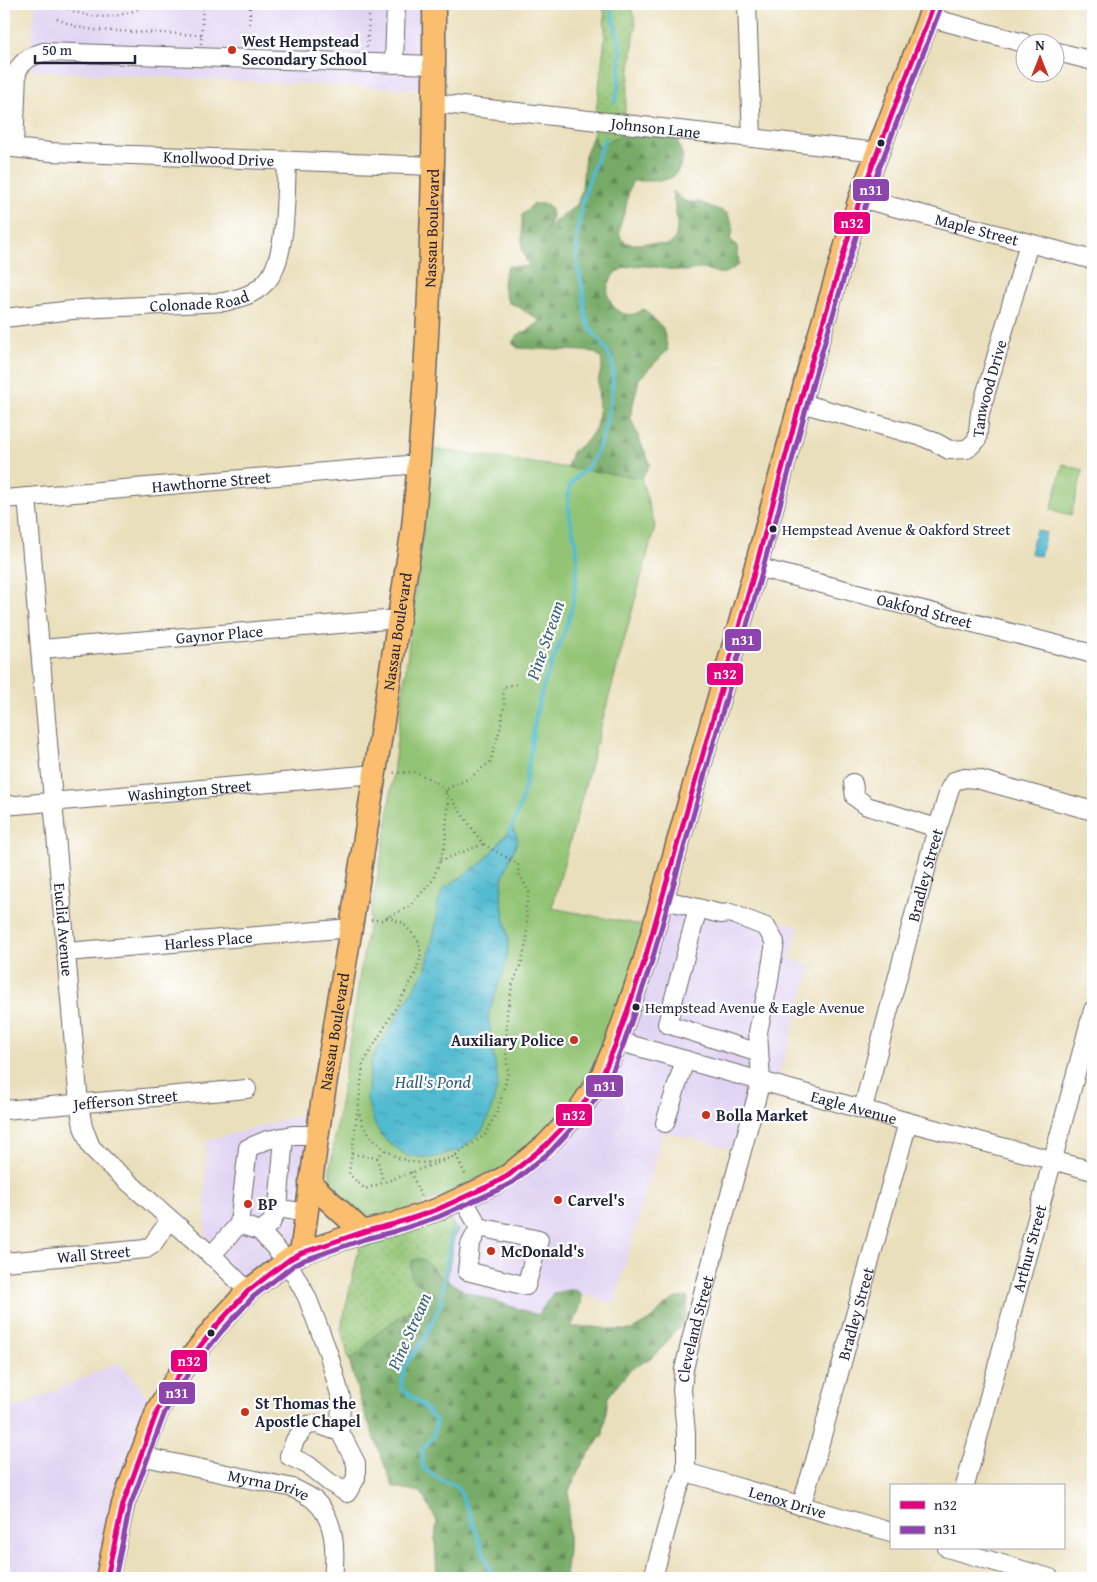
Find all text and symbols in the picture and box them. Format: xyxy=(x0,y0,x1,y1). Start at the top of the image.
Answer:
place label: West Hempstead Secondary School xyxy=(242,29,367,71)
scale bar xyxy=(35,32,135,64)
north arrow xyxy=(1014,32,1064,82)
text: N xyxy=(1035,35,1045,55)
text: 50 m xyxy=(42,39,73,60)
marker: West Hempstead Secondary School xyxy=(226,44,238,56)
street label: Johnson Lane xyxy=(608,110,702,144)
unlabelled marker xyxy=(876,138,886,148)
street label: Knollwood Drive xyxy=(163,144,275,172)
street label: Nassau Boulevard xyxy=(417,168,445,288)
line badge: n31 xyxy=(852,178,890,202)
text: n31 xyxy=(860,180,882,200)
street label: Maple Street xyxy=(933,207,1022,252)
line badge: n32 xyxy=(833,211,871,235)
text: n32 xyxy=(841,213,863,233)
street label: Colonade Road xyxy=(149,284,252,318)
street label: Tanwood Drive xyxy=(965,337,1013,439)
street label: Hawthorne Street xyxy=(151,465,272,498)
place label: Hempstead Avenue & Oakford Street xyxy=(782,519,1011,540)
marker: Hempstead Avenue & Oakford Street xyxy=(768,524,778,534)
street label: Nassau Boulevard xyxy=(376,570,418,692)
street label: Oakford Street xyxy=(874,587,975,634)
water label: Pine Stream xyxy=(519,597,571,684)
street label: Gaynor Place xyxy=(175,618,264,650)
line badge: n31 xyxy=(724,628,762,652)
text: n31 xyxy=(732,630,754,650)
line badge: n32 xyxy=(706,662,744,686)
text: n32 xyxy=(714,664,736,684)
street label: Washington Street xyxy=(126,773,253,807)
street label: Bradley Street xyxy=(901,825,949,924)
street label: Euclid Avenue xyxy=(48,882,80,977)
street label: Harless Place xyxy=(163,924,254,956)
street label: Nassau Boulevard xyxy=(312,971,356,1092)
place label: Hempstead Avenue & Eagle Avenue xyxy=(645,997,865,1018)
marker: Hempstead Avenue & Eagle Avenue xyxy=(631,1002,641,1012)
place label: Auxiliary Police xyxy=(451,1028,564,1052)
marker: Auxiliary Police xyxy=(568,1034,580,1046)
water label: Hall's Pond xyxy=(394,1068,472,1095)
line badge: n31 xyxy=(585,1074,624,1098)
text: n31 xyxy=(594,1076,616,1096)
street label: Jefferson Street xyxy=(70,1083,179,1116)
street label: Eagle Avenue xyxy=(808,1084,900,1130)
line badge: n32 xyxy=(555,1103,593,1127)
place label: Bolla Market xyxy=(716,1103,808,1127)
text: n32 xyxy=(563,1105,585,1125)
marker: Bolla Market xyxy=(700,1109,712,1121)
place label: Carvel's xyxy=(568,1188,625,1212)
place label: BP xyxy=(258,1192,277,1216)
marker: Carvel's xyxy=(552,1194,564,1206)
marker: BP xyxy=(242,1198,254,1210)
street label: Arthur Street xyxy=(1006,1201,1052,1295)
street label: Wall Street xyxy=(56,1238,132,1269)
place label: McDonald's xyxy=(501,1239,584,1263)
marker: McDonald's xyxy=(485,1245,497,1257)
street label: Bradley Street xyxy=(831,1264,880,1363)
street label: Cleveland Street xyxy=(671,1272,719,1383)
water label: Pine Stream xyxy=(380,1288,438,1375)
unlabelled marker xyxy=(206,1328,216,1338)
line badge: n32 xyxy=(170,1349,208,1373)
text: n32 xyxy=(178,1351,200,1371)
line badge: n31 xyxy=(158,1381,196,1405)
text: n31 xyxy=(166,1383,188,1403)
place label: St Thomas the Apostle Chapel xyxy=(255,1391,361,1433)
marker: St Thomas the Apostle Chapel xyxy=(239,1406,251,1418)
street label: Myrna Drive xyxy=(226,1463,314,1507)
street label: Lenox Drive xyxy=(746,1479,829,1524)
legend xyxy=(890,1484,1064,1550)
text: n32 xyxy=(934,1494,957,1515)
text: n31 xyxy=(934,1518,957,1539)

